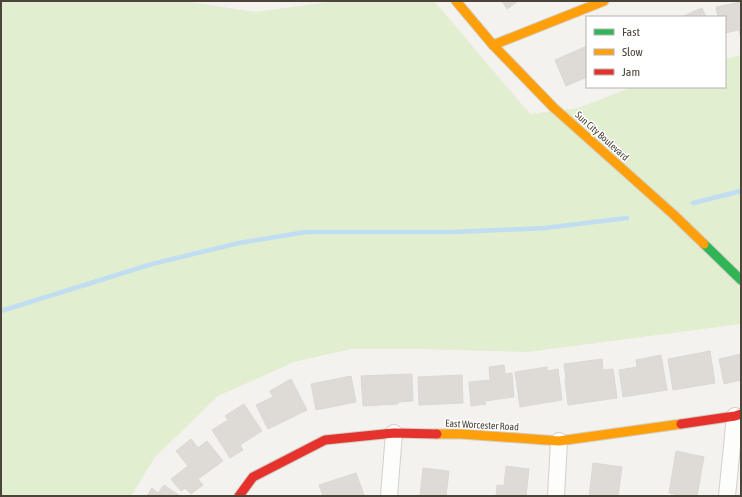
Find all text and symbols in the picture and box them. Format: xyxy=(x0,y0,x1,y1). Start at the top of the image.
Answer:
legend xyxy=(586,16,726,88)
text: Fast xyxy=(622,25,640,39)
text: Slow xyxy=(622,45,643,59)
text: Jam xyxy=(622,65,640,79)
street label: Sun City Boulevard xyxy=(573,109,631,163)
street label: East Worcester Road xyxy=(445,418,519,432)

